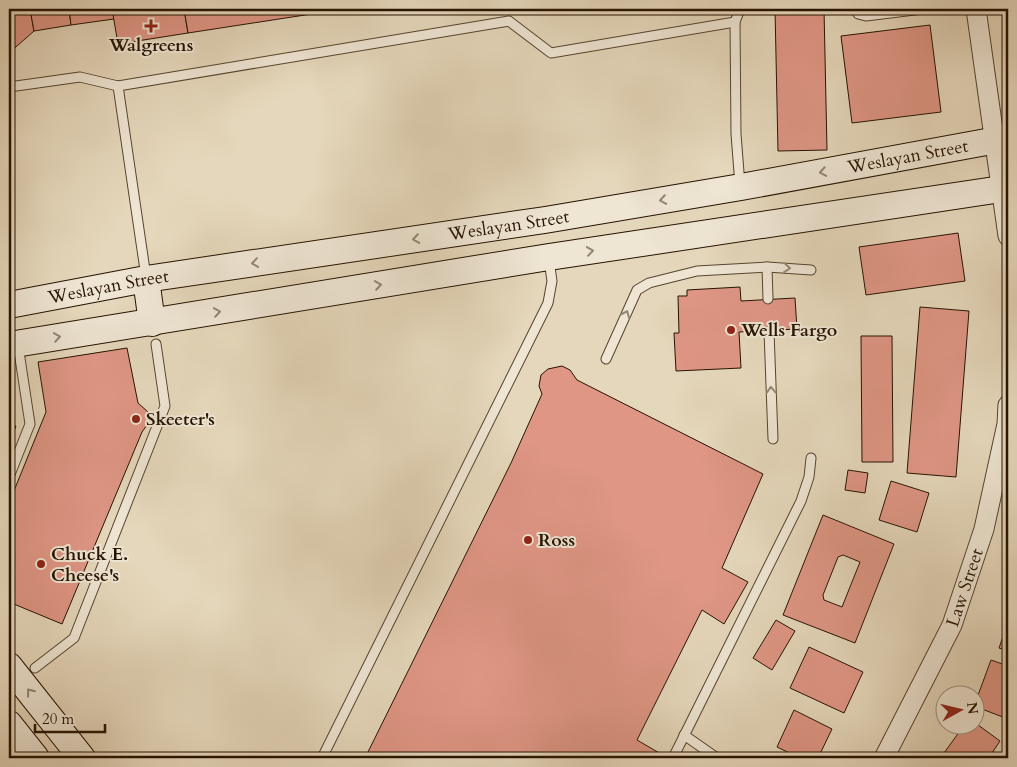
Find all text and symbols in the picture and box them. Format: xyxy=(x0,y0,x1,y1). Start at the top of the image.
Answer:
marker: Walgreens xyxy=(145,20,157,32)
place label: Walgreens xyxy=(108,33,193,58)
street label: Weslayan Street xyxy=(844,133,970,180)
one-way arrow xyxy=(818,167,827,177)
one-way arrow xyxy=(658,195,667,205)
street label: Weslayan Street xyxy=(445,204,571,247)
one-way arrow xyxy=(411,234,420,244)
one-way arrow xyxy=(586,246,594,257)
one-way arrow xyxy=(250,257,258,268)
street label: Weslayan Street xyxy=(45,263,171,310)
one-way arrow xyxy=(783,263,791,274)
one-way arrow xyxy=(373,281,382,291)
one-way arrow xyxy=(213,307,222,317)
one-way arrow xyxy=(620,310,631,319)
place label: Wells Fargo xyxy=(740,318,837,343)
marker: Wells Fargo xyxy=(725,324,737,336)
one-way arrow xyxy=(53,333,61,343)
one-way arrow xyxy=(766,386,776,394)
place label: Skeeter's xyxy=(146,407,215,432)
marker: Skeeter's xyxy=(130,413,142,425)
place label: Ross xyxy=(538,528,575,553)
marker: Ross xyxy=(522,534,534,546)
place label: Chuck E. Cheese's xyxy=(51,542,128,588)
street label: Law Street xyxy=(940,545,989,630)
marker: Chuck E. Cheese's xyxy=(35,558,47,570)
north arrow xyxy=(934,684,984,734)
one-way arrow xyxy=(26,689,35,698)
text: N xyxy=(962,701,983,716)
scale bar xyxy=(35,702,105,734)
text: 20 m xyxy=(42,709,74,729)

